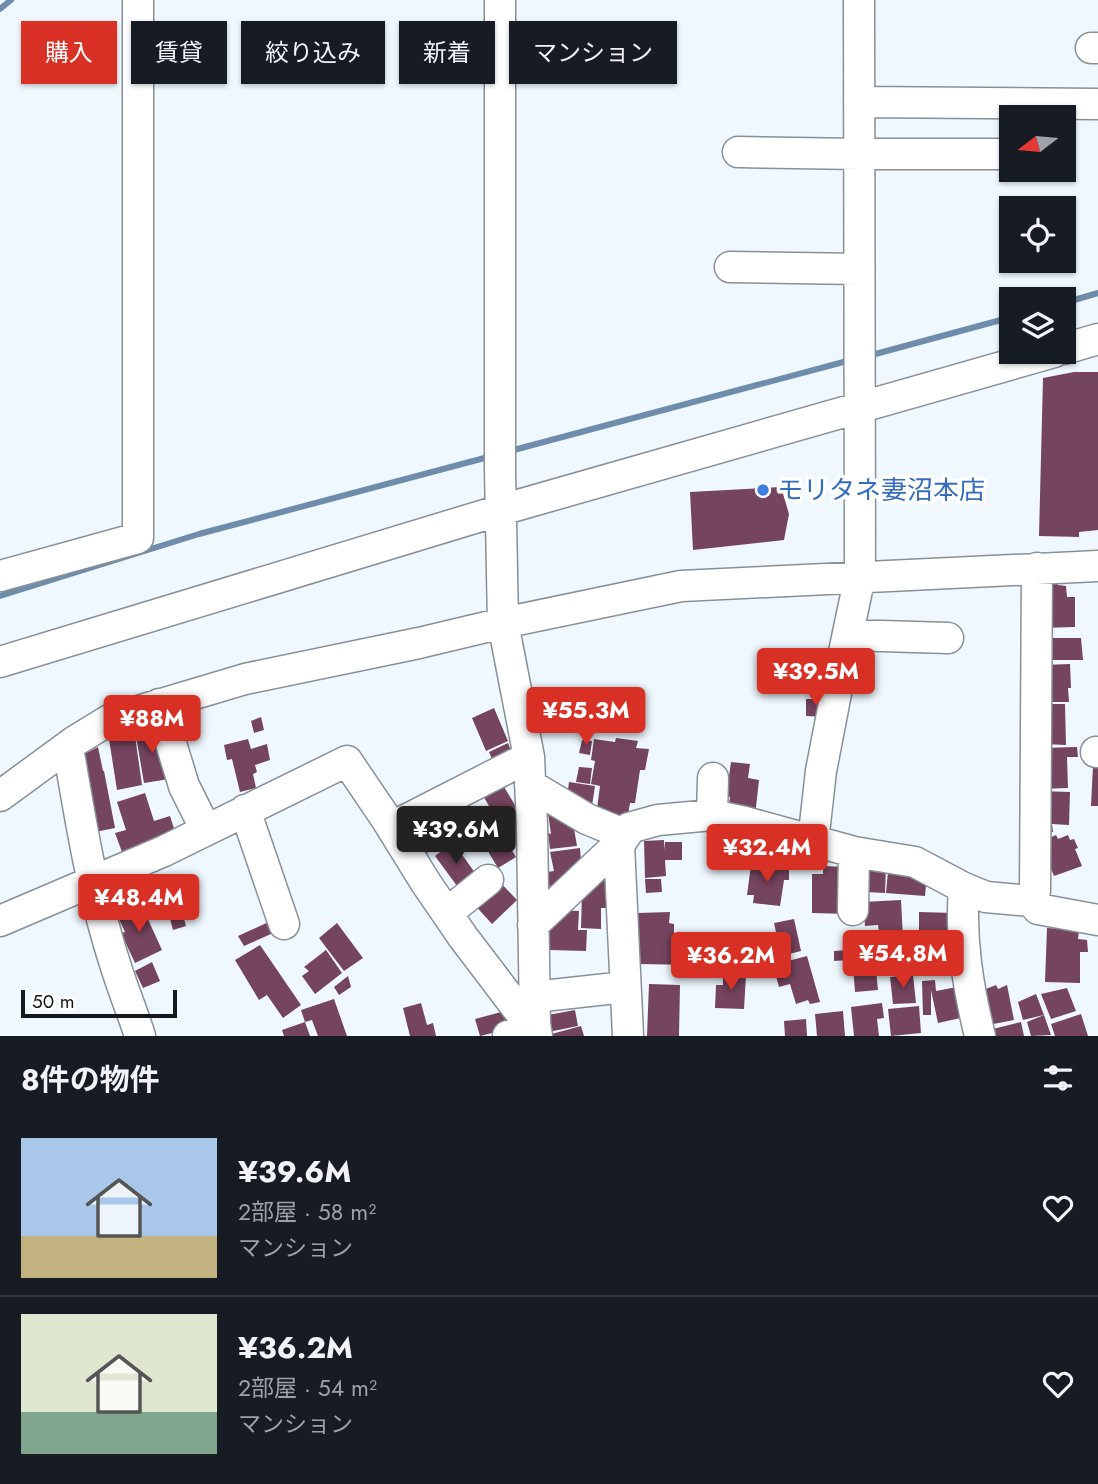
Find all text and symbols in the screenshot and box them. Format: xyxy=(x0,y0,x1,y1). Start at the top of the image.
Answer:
chip: 購入 xyxy=(21,21,117,84)
chip: 賃貸 xyxy=(131,21,227,84)
chip: 絞り込み xyxy=(241,21,385,84)
chip: 新着 xyxy=(399,21,495,84)
chip: マンション xyxy=(509,21,677,84)
north arrow xyxy=(999,105,1076,182)
map controls xyxy=(999,105,1076,364)
button: locate xyxy=(999,196,1076,273)
button: layers xyxy=(999,287,1076,364)
place label: モリタネ妻沼本店 xyxy=(777,471,985,509)
marker: モリタネ妻沼本店 xyxy=(755,482,771,498)
pin: ¥39.5M xyxy=(759,648,873,708)
text: ¥39.5M xyxy=(773,654,859,688)
pin: ¥55.3M xyxy=(529,688,643,747)
text: ¥55.3M xyxy=(542,693,630,727)
pin: ¥88M xyxy=(111,696,193,755)
text: ¥88M xyxy=(120,701,184,735)
pin: ¥39.6M xyxy=(399,806,513,866)
text: ¥39.6M xyxy=(413,812,499,846)
pin: ¥32.4M xyxy=(710,824,824,884)
text: ¥32.4M xyxy=(723,830,811,864)
pin: ¥48.4M xyxy=(82,874,196,934)
text: ¥48.4M xyxy=(94,880,184,914)
pin: ¥54.8M xyxy=(846,930,960,990)
pin: ¥36.2M xyxy=(674,932,788,992)
text: ¥54.8M xyxy=(859,936,947,970)
text: ¥36.2M xyxy=(687,938,775,972)
scale bar xyxy=(21,987,177,1019)
text: 50 m xyxy=(32,988,75,1015)
text: 8件の物件 xyxy=(21,1058,160,1101)
icon: filters xyxy=(1039,1059,1077,1097)
text: ¥39.6M xyxy=(238,1150,351,1193)
icon: home xyxy=(77,1166,161,1250)
icon: heart xyxy=(1039,1189,1077,1227)
text: 2部屋 · 58 m² xyxy=(238,1195,376,1229)
text: マンション xyxy=(238,1231,353,1265)
text: ¥36.2M xyxy=(238,1326,353,1369)
icon: home xyxy=(77,1342,161,1426)
icon: heart xyxy=(1039,1365,1077,1403)
text: 2部屋 · 54 m² xyxy=(238,1371,377,1405)
text: マンション xyxy=(238,1407,353,1441)

